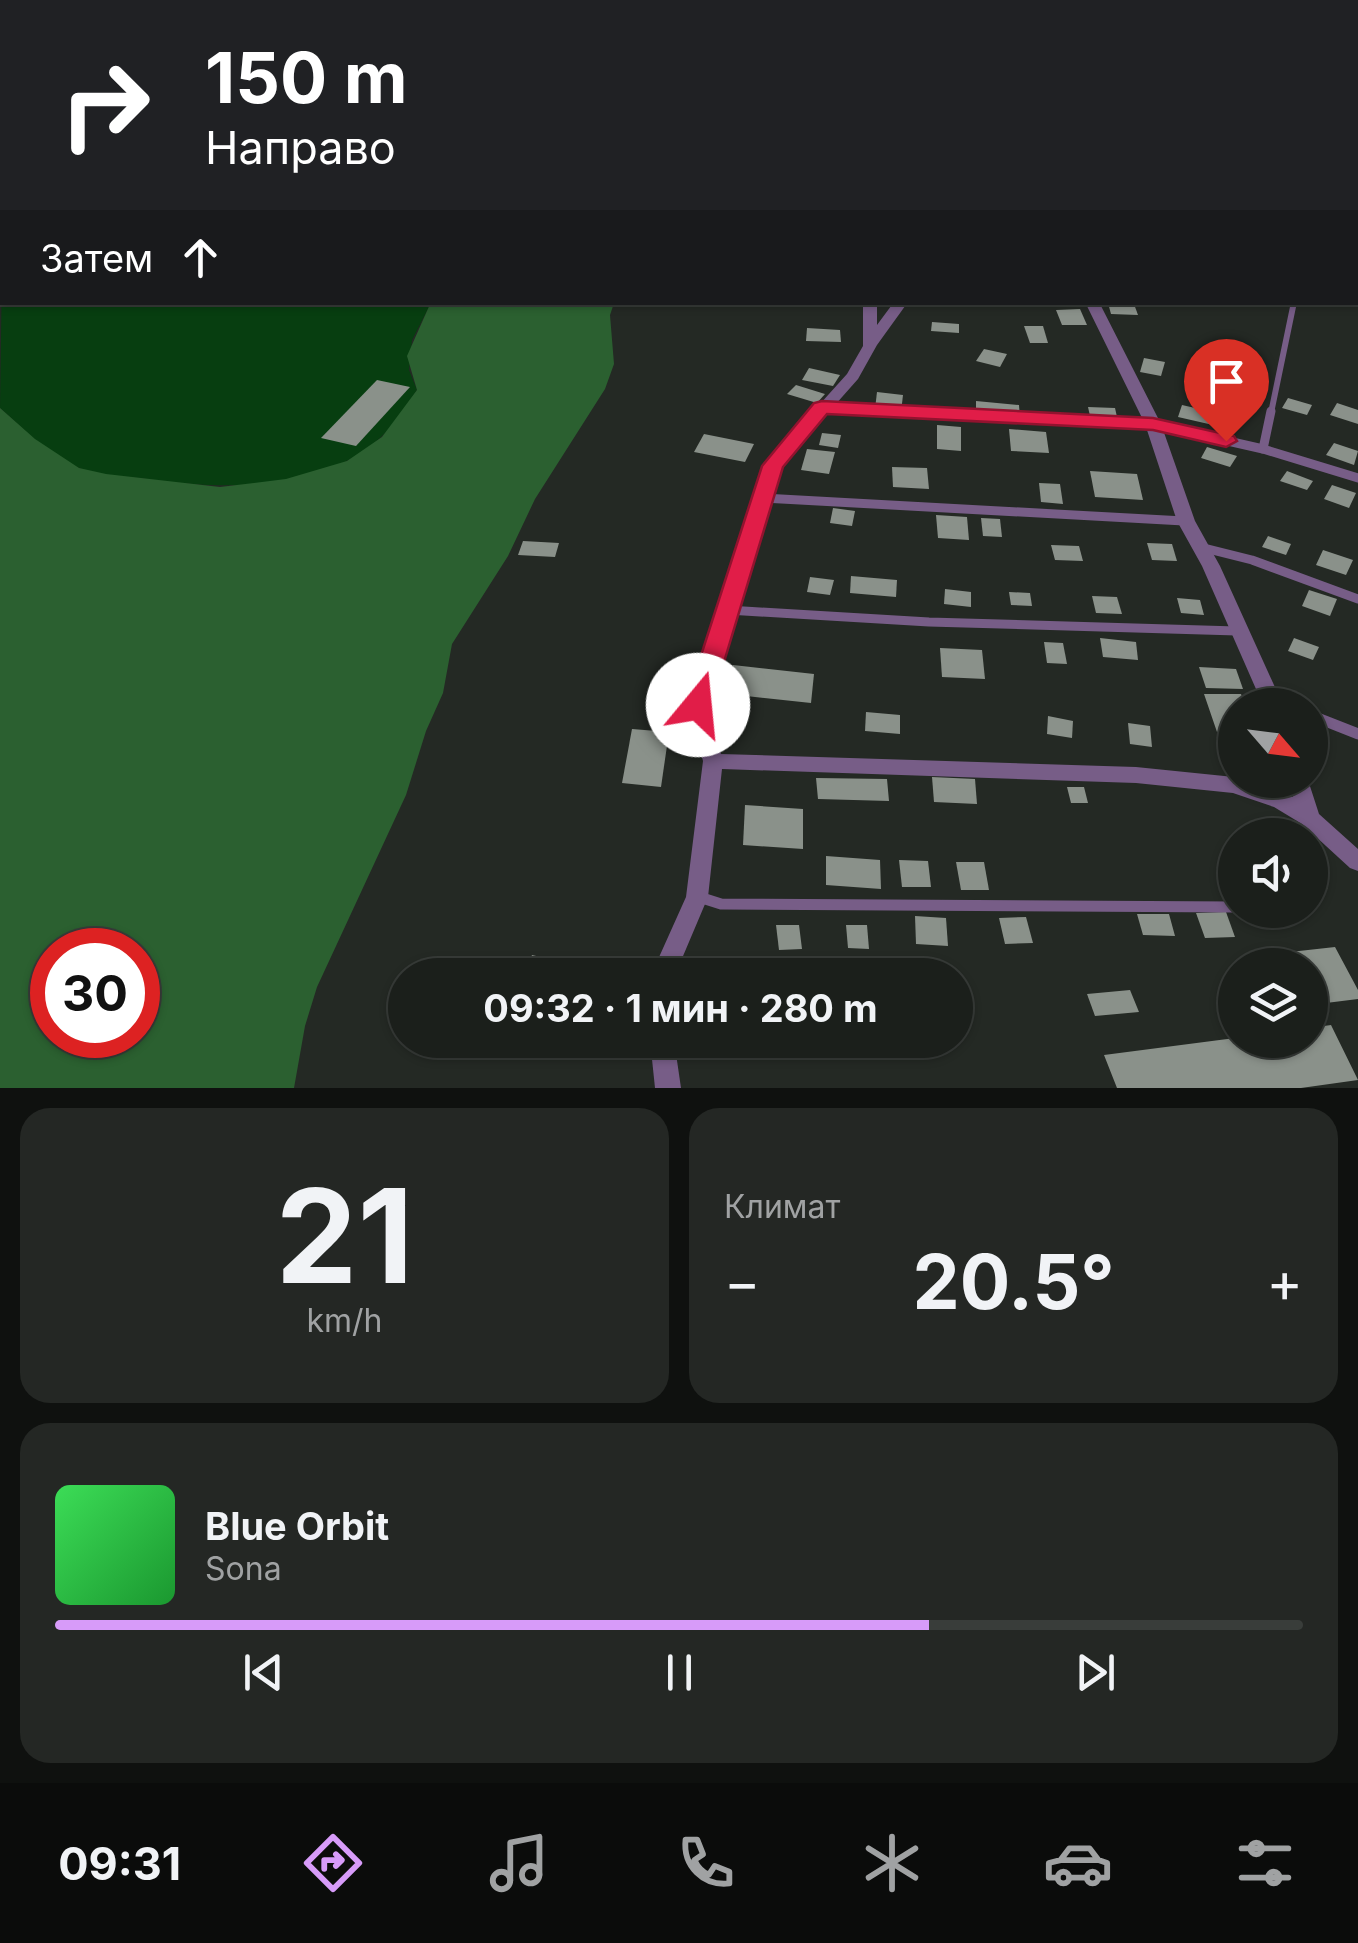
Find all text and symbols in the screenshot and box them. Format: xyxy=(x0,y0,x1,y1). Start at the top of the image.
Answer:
text: 150 m xyxy=(205,35,408,120)
icon: right xyxy=(40,40,170,170)
text: Направо xyxy=(205,120,396,175)
icon: ahead xyxy=(173,230,228,285)
text: Затем xyxy=(40,235,153,281)
pin xyxy=(1184,339,1269,442)
icon: arrive xyxy=(1199,354,1254,409)
position arrow xyxy=(646,653,750,757)
north arrow xyxy=(1218,688,1328,798)
map controls xyxy=(1218,688,1328,1058)
button: sound xyxy=(1218,818,1328,928)
speed limit sign: 30 xyxy=(30,928,160,1058)
button: layers xyxy=(1218,948,1328,1058)
text: 09:32 · 1 мин · 280 m xyxy=(483,985,878,1031)
text: 21 xyxy=(276,1157,413,1314)
text: Климат xyxy=(724,1187,840,1226)
text: 20.5° xyxy=(912,1236,1115,1327)
text: − xyxy=(724,1249,760,1315)
text: + xyxy=(1267,1249,1303,1315)
text: km/h xyxy=(306,1301,383,1340)
text: Blue Orbit xyxy=(205,1503,389,1549)
text: Sona xyxy=(205,1549,282,1588)
icon: previous xyxy=(236,1645,291,1700)
icon: pause xyxy=(652,1645,707,1700)
icon: next xyxy=(1068,1645,1123,1700)
icon: directions xyxy=(298,1828,368,1898)
icon: music xyxy=(484,1828,554,1898)
icon: phone xyxy=(671,1828,741,1898)
icon: climate xyxy=(857,1828,927,1898)
icon: car xyxy=(1043,1828,1113,1898)
icon: filters xyxy=(1230,1828,1300,1898)
text: 09:31 xyxy=(58,1836,181,1891)

